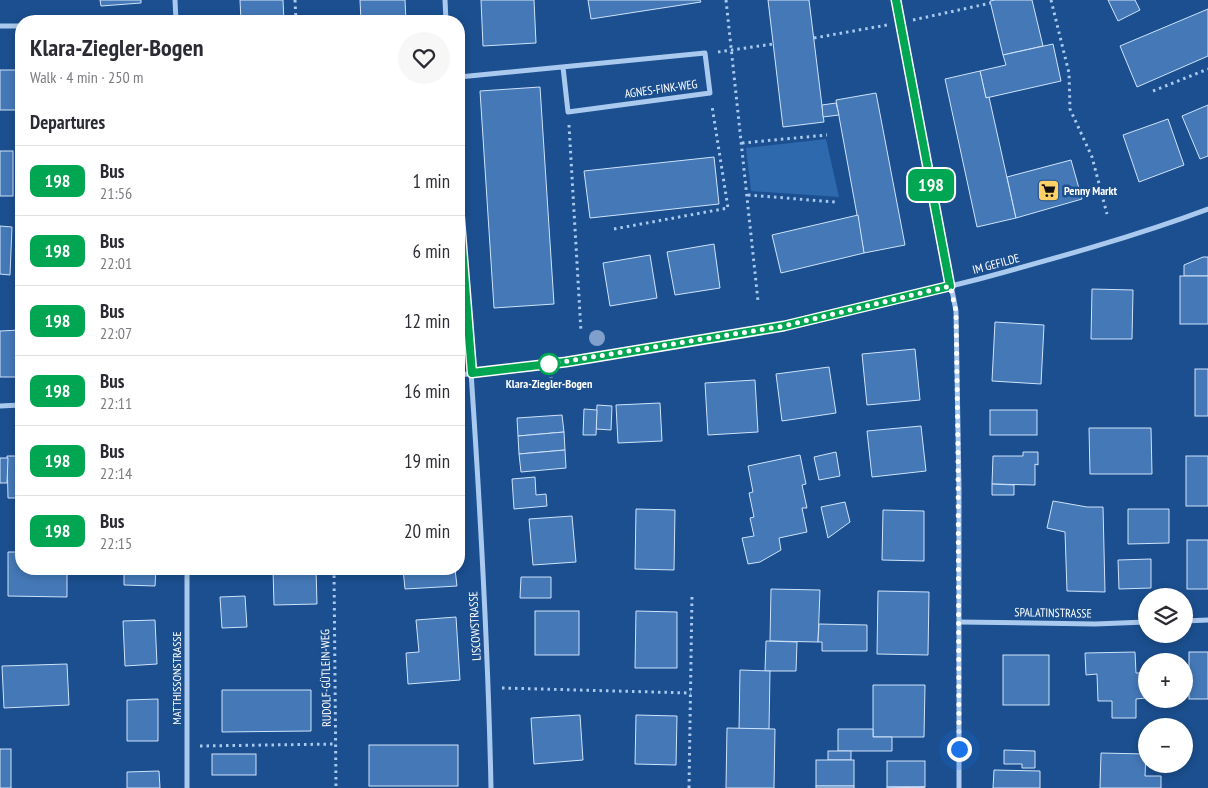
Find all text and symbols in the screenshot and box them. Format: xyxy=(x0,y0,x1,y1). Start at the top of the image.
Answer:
text: Klara-Ziegler-Bogen xyxy=(30,32,203,63)
button: heart xyxy=(398,32,450,84)
text: Walk · 4 min · 250 m xyxy=(30,67,143,87)
street label: AGNES-FINK-WEG xyxy=(624,76,698,101)
text: Departures xyxy=(30,110,105,134)
text: Bus xyxy=(100,159,124,183)
text: 198 xyxy=(45,169,70,192)
text: 1 min xyxy=(413,169,450,193)
line badge: 198 xyxy=(902,169,960,201)
text: 198 xyxy=(918,173,944,196)
supermarket icon: Penny Markt xyxy=(1036,179,1060,203)
text: 21:56 xyxy=(100,183,132,203)
place label: Penny Markt xyxy=(1064,183,1118,198)
text: Bus xyxy=(100,229,124,253)
text: 198 xyxy=(45,239,70,262)
text: 6 min xyxy=(413,239,450,263)
street label: IM GEFILDE xyxy=(971,250,1021,277)
text: 22:01 xyxy=(100,253,132,273)
text: Bus xyxy=(100,299,124,323)
text: 198 xyxy=(45,309,70,332)
text: 12 min xyxy=(404,309,450,333)
text: 22:07 xyxy=(100,323,132,343)
marker: Klara-Ziegler-Bogen xyxy=(538,353,560,375)
text: Bus xyxy=(100,369,124,393)
place label: Klara-Ziegler-Bogen xyxy=(506,376,592,391)
text: 198 xyxy=(45,379,70,402)
text: 16 min xyxy=(404,379,450,403)
text: 22:11 xyxy=(100,393,132,413)
text: Bus xyxy=(100,439,124,463)
text: 198 xyxy=(45,449,70,472)
text: 19 min xyxy=(404,449,450,473)
text: 22:14 xyxy=(100,463,132,483)
text: Bus xyxy=(100,509,124,533)
text: 198 xyxy=(45,519,70,542)
text: 20 min xyxy=(404,519,450,543)
text: 22:15 xyxy=(100,533,132,553)
map controls xyxy=(1138,588,1193,773)
button: layers xyxy=(1138,588,1193,643)
street label: LISCOWSTRASSE xyxy=(465,591,484,661)
street label: SPALATINSTRASSE xyxy=(1014,604,1092,621)
street label: RUDOLF-GÜTLEIN-WEG xyxy=(317,629,334,727)
street label: MATTHISSONSTRASSE xyxy=(169,631,184,725)
button: + xyxy=(1138,653,1193,708)
button: − xyxy=(1138,718,1193,773)
your location xyxy=(947,737,972,762)

